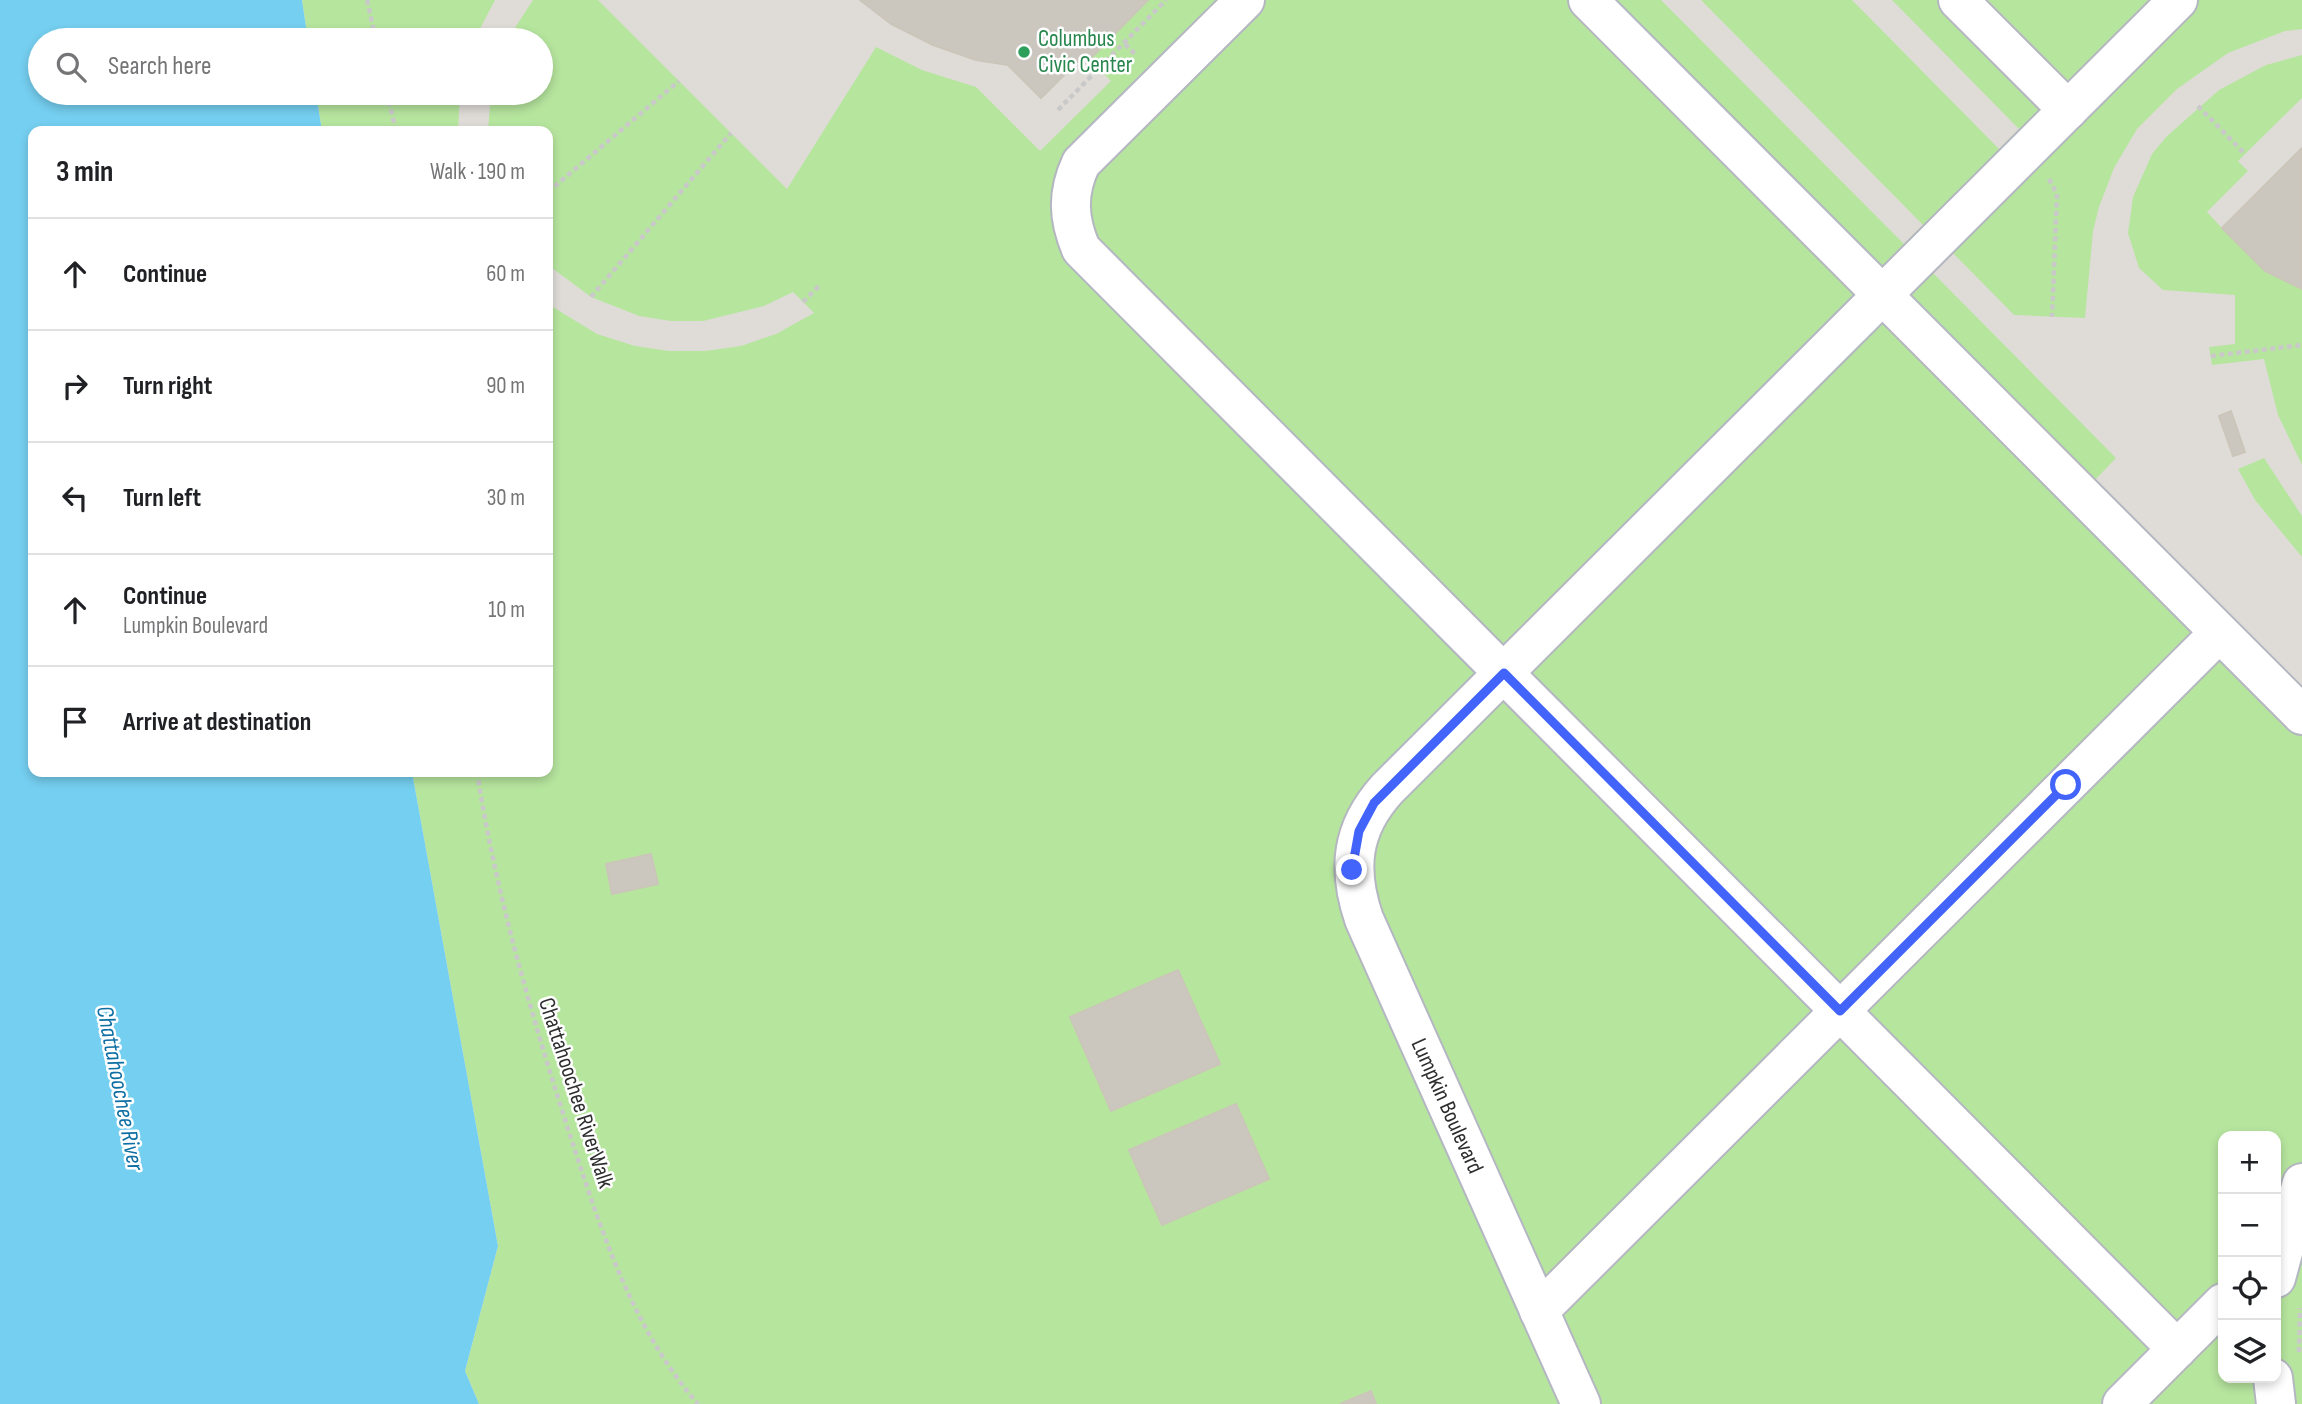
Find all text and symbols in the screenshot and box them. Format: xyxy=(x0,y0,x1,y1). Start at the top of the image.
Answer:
place label: Columbus Civic Center xyxy=(1038,25,1133,79)
search box xyxy=(28,28,553,105)
marker: Columbus Civic Center xyxy=(1016,44,1032,60)
icon: search xyxy=(52,48,90,86)
text: Search here xyxy=(108,51,211,82)
text: 3 min xyxy=(56,154,113,190)
text: Walk · 190 m xyxy=(430,158,525,186)
icon: ahead xyxy=(56,255,94,293)
text: Continue xyxy=(123,259,207,290)
text: 60 m xyxy=(486,260,525,288)
icon: right xyxy=(56,367,94,405)
text: Turn right xyxy=(123,371,212,402)
text: 90 m xyxy=(486,372,525,400)
icon: left xyxy=(56,479,94,517)
text: Turn left xyxy=(123,483,201,514)
text: 30 m xyxy=(487,484,525,512)
text: Continue xyxy=(123,581,207,612)
icon: ahead xyxy=(56,591,94,629)
text: 10 m xyxy=(488,596,525,624)
text: Lumpkin Boulevard xyxy=(123,612,268,640)
icon: arrive xyxy=(56,703,94,741)
text: Arrive at destination xyxy=(123,707,311,738)
route start xyxy=(2050,769,2081,800)
route end xyxy=(1336,854,1367,885)
street label: Chattahoochee RiverWalk xyxy=(532,994,620,1192)
water label: Chattahoochee River xyxy=(90,1003,150,1174)
street label: Lumpkin Boulevard xyxy=(1405,1034,1489,1178)
map controls xyxy=(2218,1131,2281,1383)
button: + xyxy=(2218,1131,2281,1194)
button: − xyxy=(2218,1194,2281,1257)
button: locate xyxy=(2218,1257,2281,1320)
button: layers xyxy=(2218,1320,2281,1383)

